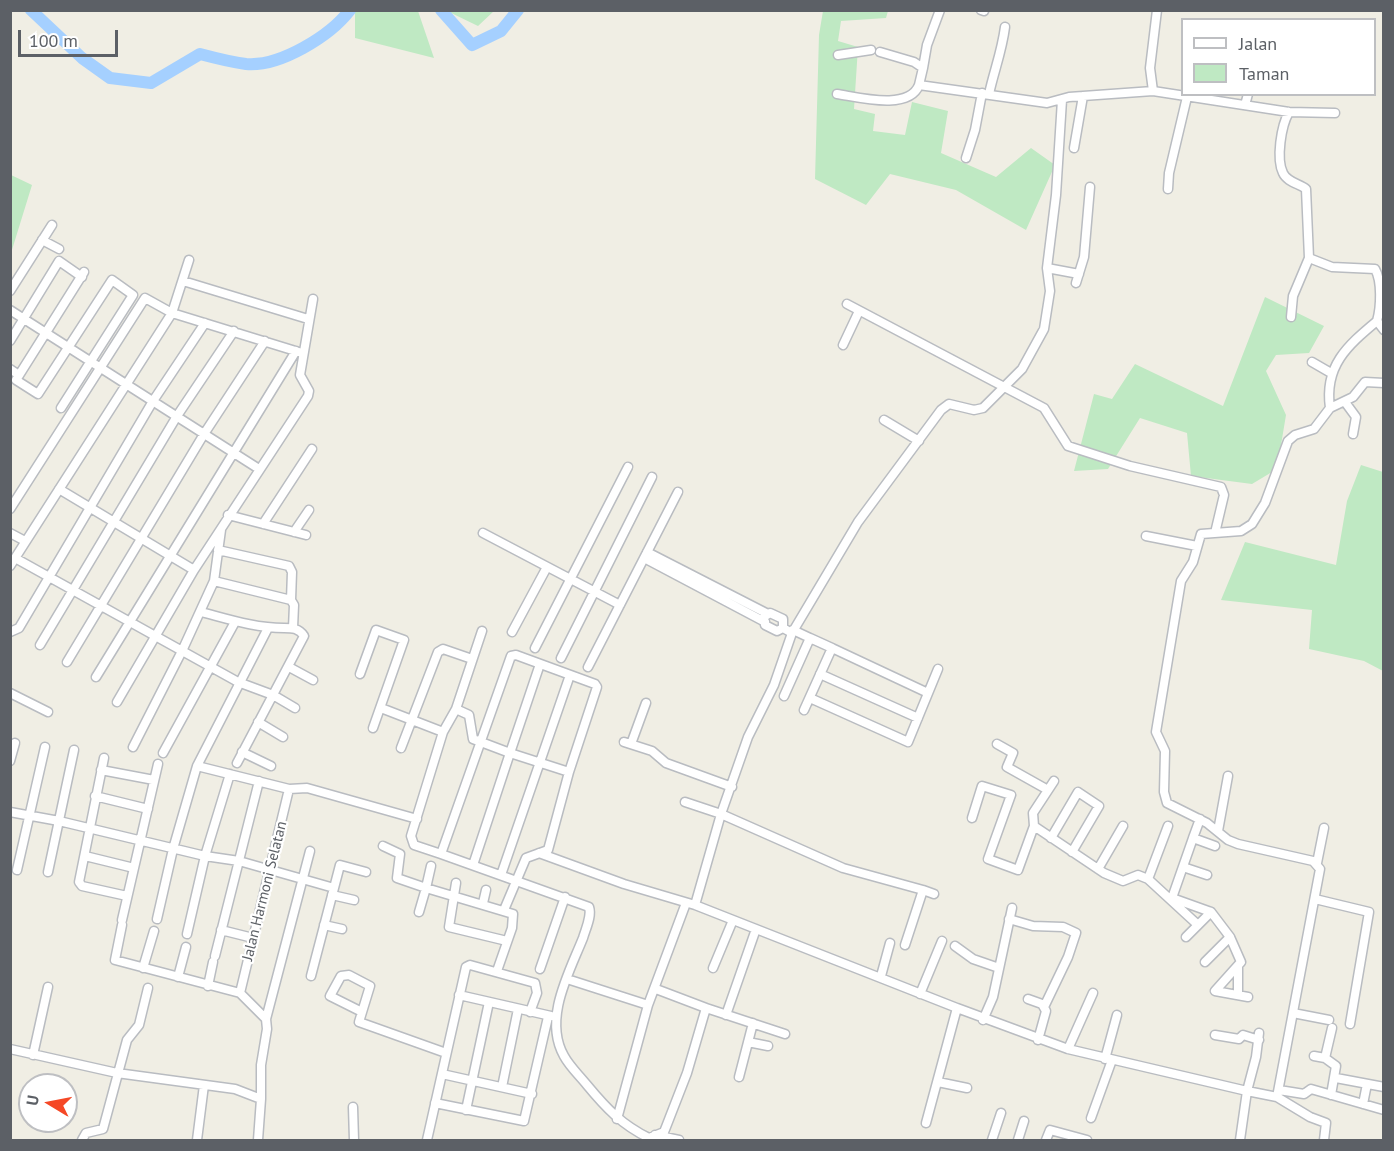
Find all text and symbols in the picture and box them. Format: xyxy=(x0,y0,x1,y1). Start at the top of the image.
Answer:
scale bar xyxy=(21,18,122,56)
legend xyxy=(1181,18,1376,96)
text: 100 m xyxy=(29,29,78,52)
text: Jalan xyxy=(1239,32,1277,55)
text: Taman xyxy=(1239,62,1289,85)
street label: Jalan Harmoni Selatan xyxy=(239,819,291,963)
north arrow xyxy=(18,1073,78,1133)
text: U xyxy=(22,1094,43,1107)

